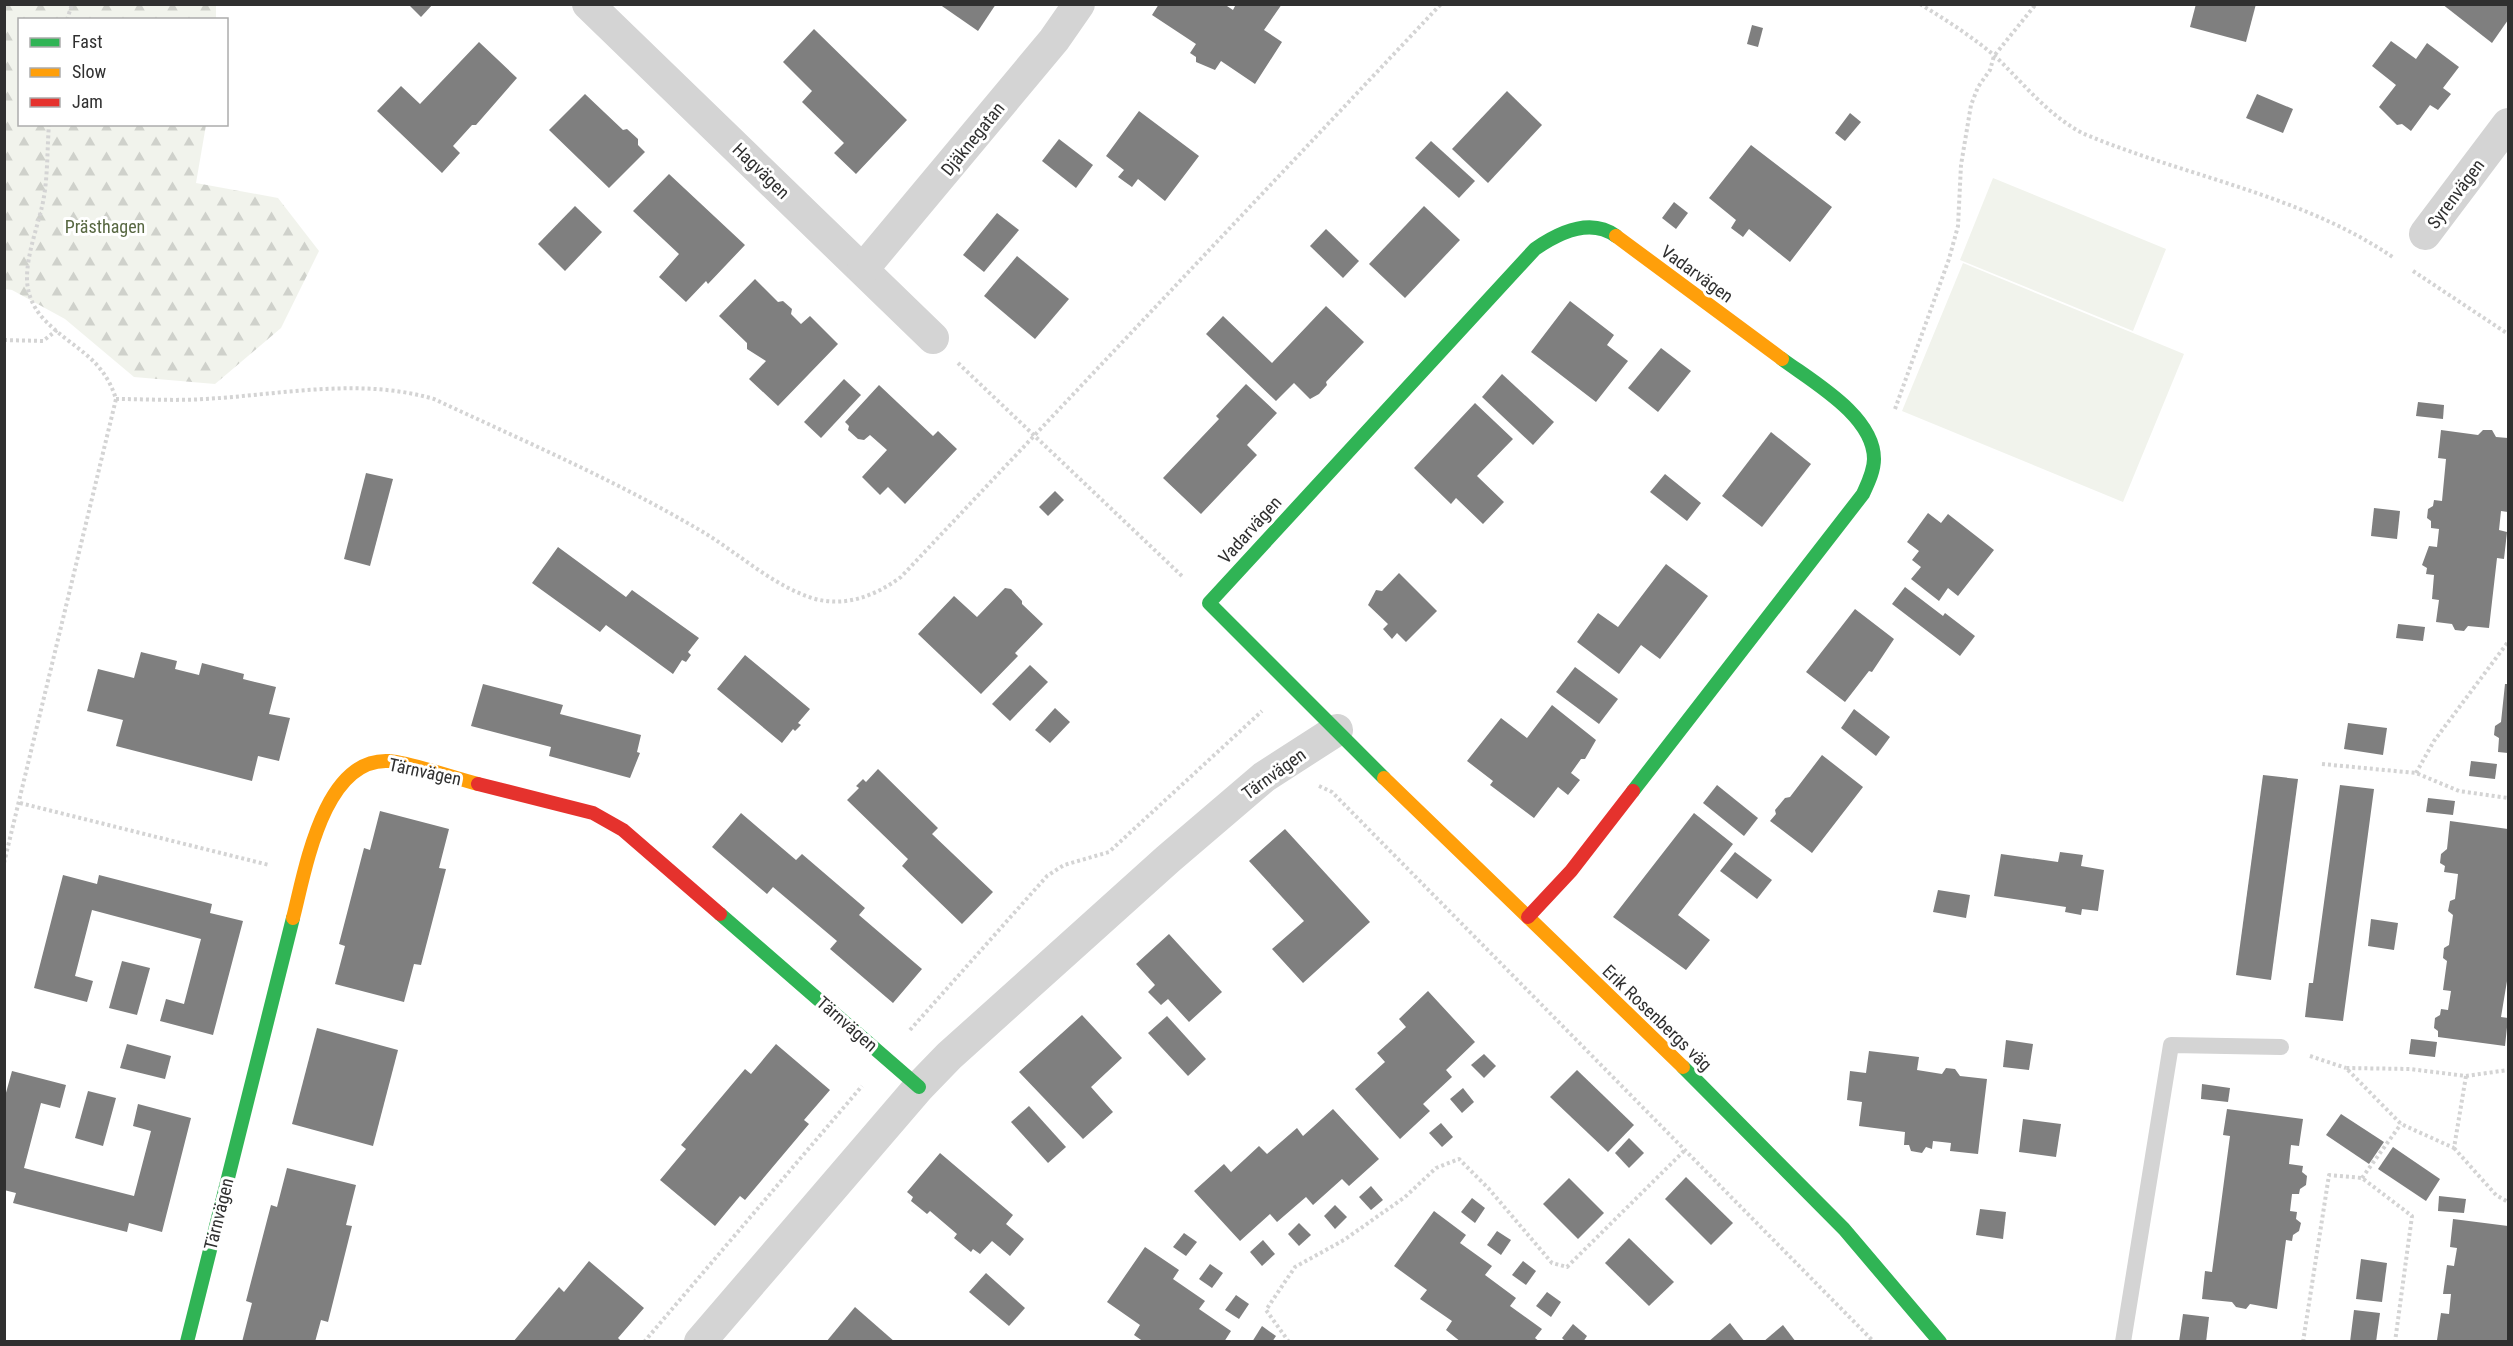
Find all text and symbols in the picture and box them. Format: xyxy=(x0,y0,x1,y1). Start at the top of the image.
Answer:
legend xyxy=(18,18,228,126)
text: Fast xyxy=(72,31,103,52)
text: Slow xyxy=(72,61,107,82)
text: Jam xyxy=(72,91,103,112)
street label: Djäknegatan xyxy=(937,98,1009,180)
street label: Hagvägen xyxy=(729,138,794,203)
street label: Syrenvägen xyxy=(2423,155,2489,233)
park label: Prästhagen xyxy=(65,216,145,237)
street label: Vadarvägen xyxy=(1657,240,1737,307)
street label: Vadarvägen xyxy=(1214,492,1285,568)
street label: Tärnvägen xyxy=(1238,744,1310,804)
street label: Tärnvägen xyxy=(387,754,463,789)
street label: Erik Rosenbergs väg xyxy=(1598,960,1716,1075)
street label: Tärnvägen xyxy=(813,992,882,1056)
street label: Tärnvägen xyxy=(199,1176,238,1252)

